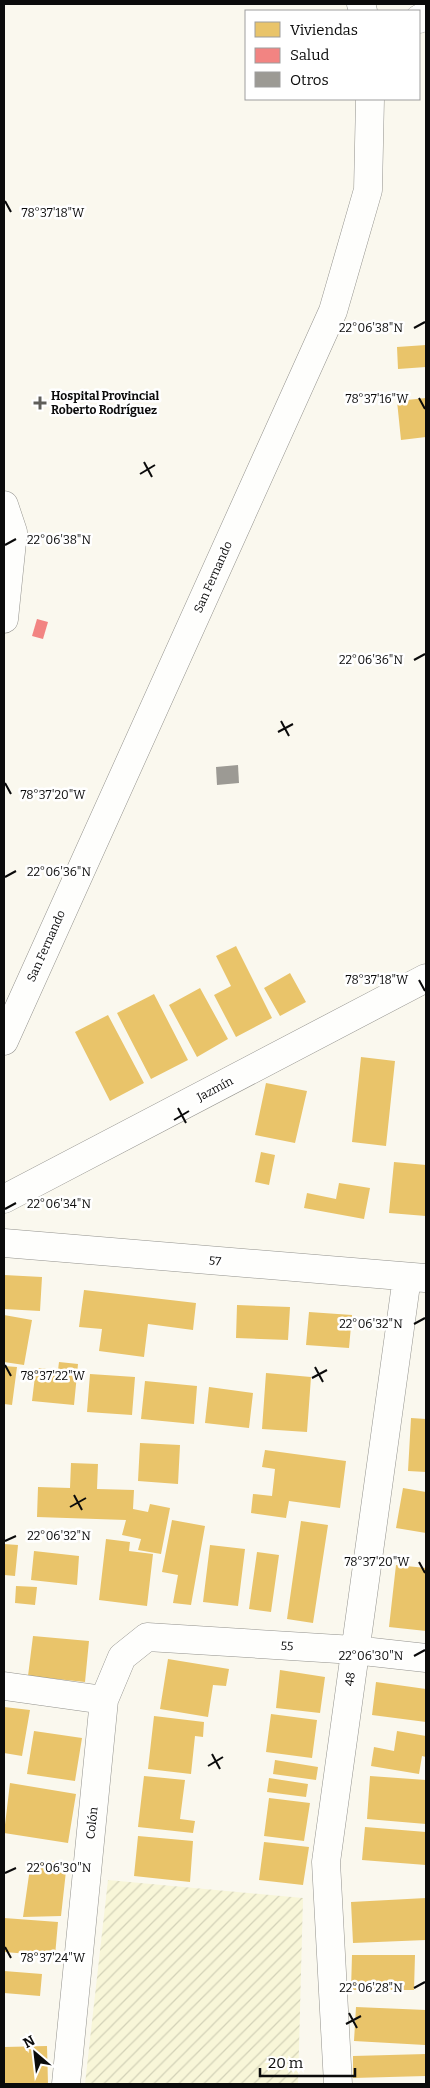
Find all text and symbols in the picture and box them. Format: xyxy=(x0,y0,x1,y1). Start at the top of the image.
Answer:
legend xyxy=(245,10,420,100)
text: Viviendas xyxy=(290,21,358,39)
text: Salud xyxy=(290,46,329,64)
text: Otros xyxy=(290,71,329,89)
text: 78°37'18"W xyxy=(22,206,85,220)
text: 22°06'38"N xyxy=(339,321,403,335)
place label: Hospital Provincial Roberto Rodríguez xyxy=(51,389,160,417)
text: 78°37'16"W xyxy=(346,392,409,406)
marker: Hospital Provincial Roberto Rodríguez xyxy=(33,396,47,410)
text: 22°06'38"N xyxy=(27,533,91,547)
street label: San Fernando xyxy=(191,539,235,615)
text: 22°06'36"N xyxy=(339,653,403,667)
text: 78°37'20"W xyxy=(20,788,86,802)
text: 22°06'36"N xyxy=(27,865,91,879)
street label: San Fernando xyxy=(24,908,68,984)
text: 78°37'18"W xyxy=(346,973,409,987)
street label: Jazmín xyxy=(194,1074,236,1105)
text: 22°06'34"N xyxy=(27,1197,91,1211)
street label: 57 xyxy=(208,1253,222,1269)
text: 22°06'32"N xyxy=(339,1317,403,1331)
text: 78°37'22"W xyxy=(21,1369,86,1383)
text: 22°06'32"N xyxy=(27,1529,91,1543)
text: 78°37'20"W xyxy=(344,1555,410,1569)
street label: 55 xyxy=(280,1639,294,1653)
text: 22°06'30"N xyxy=(339,1649,404,1663)
street label: 48 xyxy=(342,1671,358,1687)
street label: Colón xyxy=(83,1806,101,1840)
text: 22°06'30"N xyxy=(27,1861,92,1875)
text: 78°37'24"W xyxy=(21,1951,86,1965)
text: 22°06'28"N xyxy=(339,1981,403,1995)
north arrow xyxy=(10,2028,60,2078)
text: N xyxy=(20,2032,38,2052)
scale bar xyxy=(260,2046,355,2078)
text: 20 m xyxy=(268,2054,304,2072)

